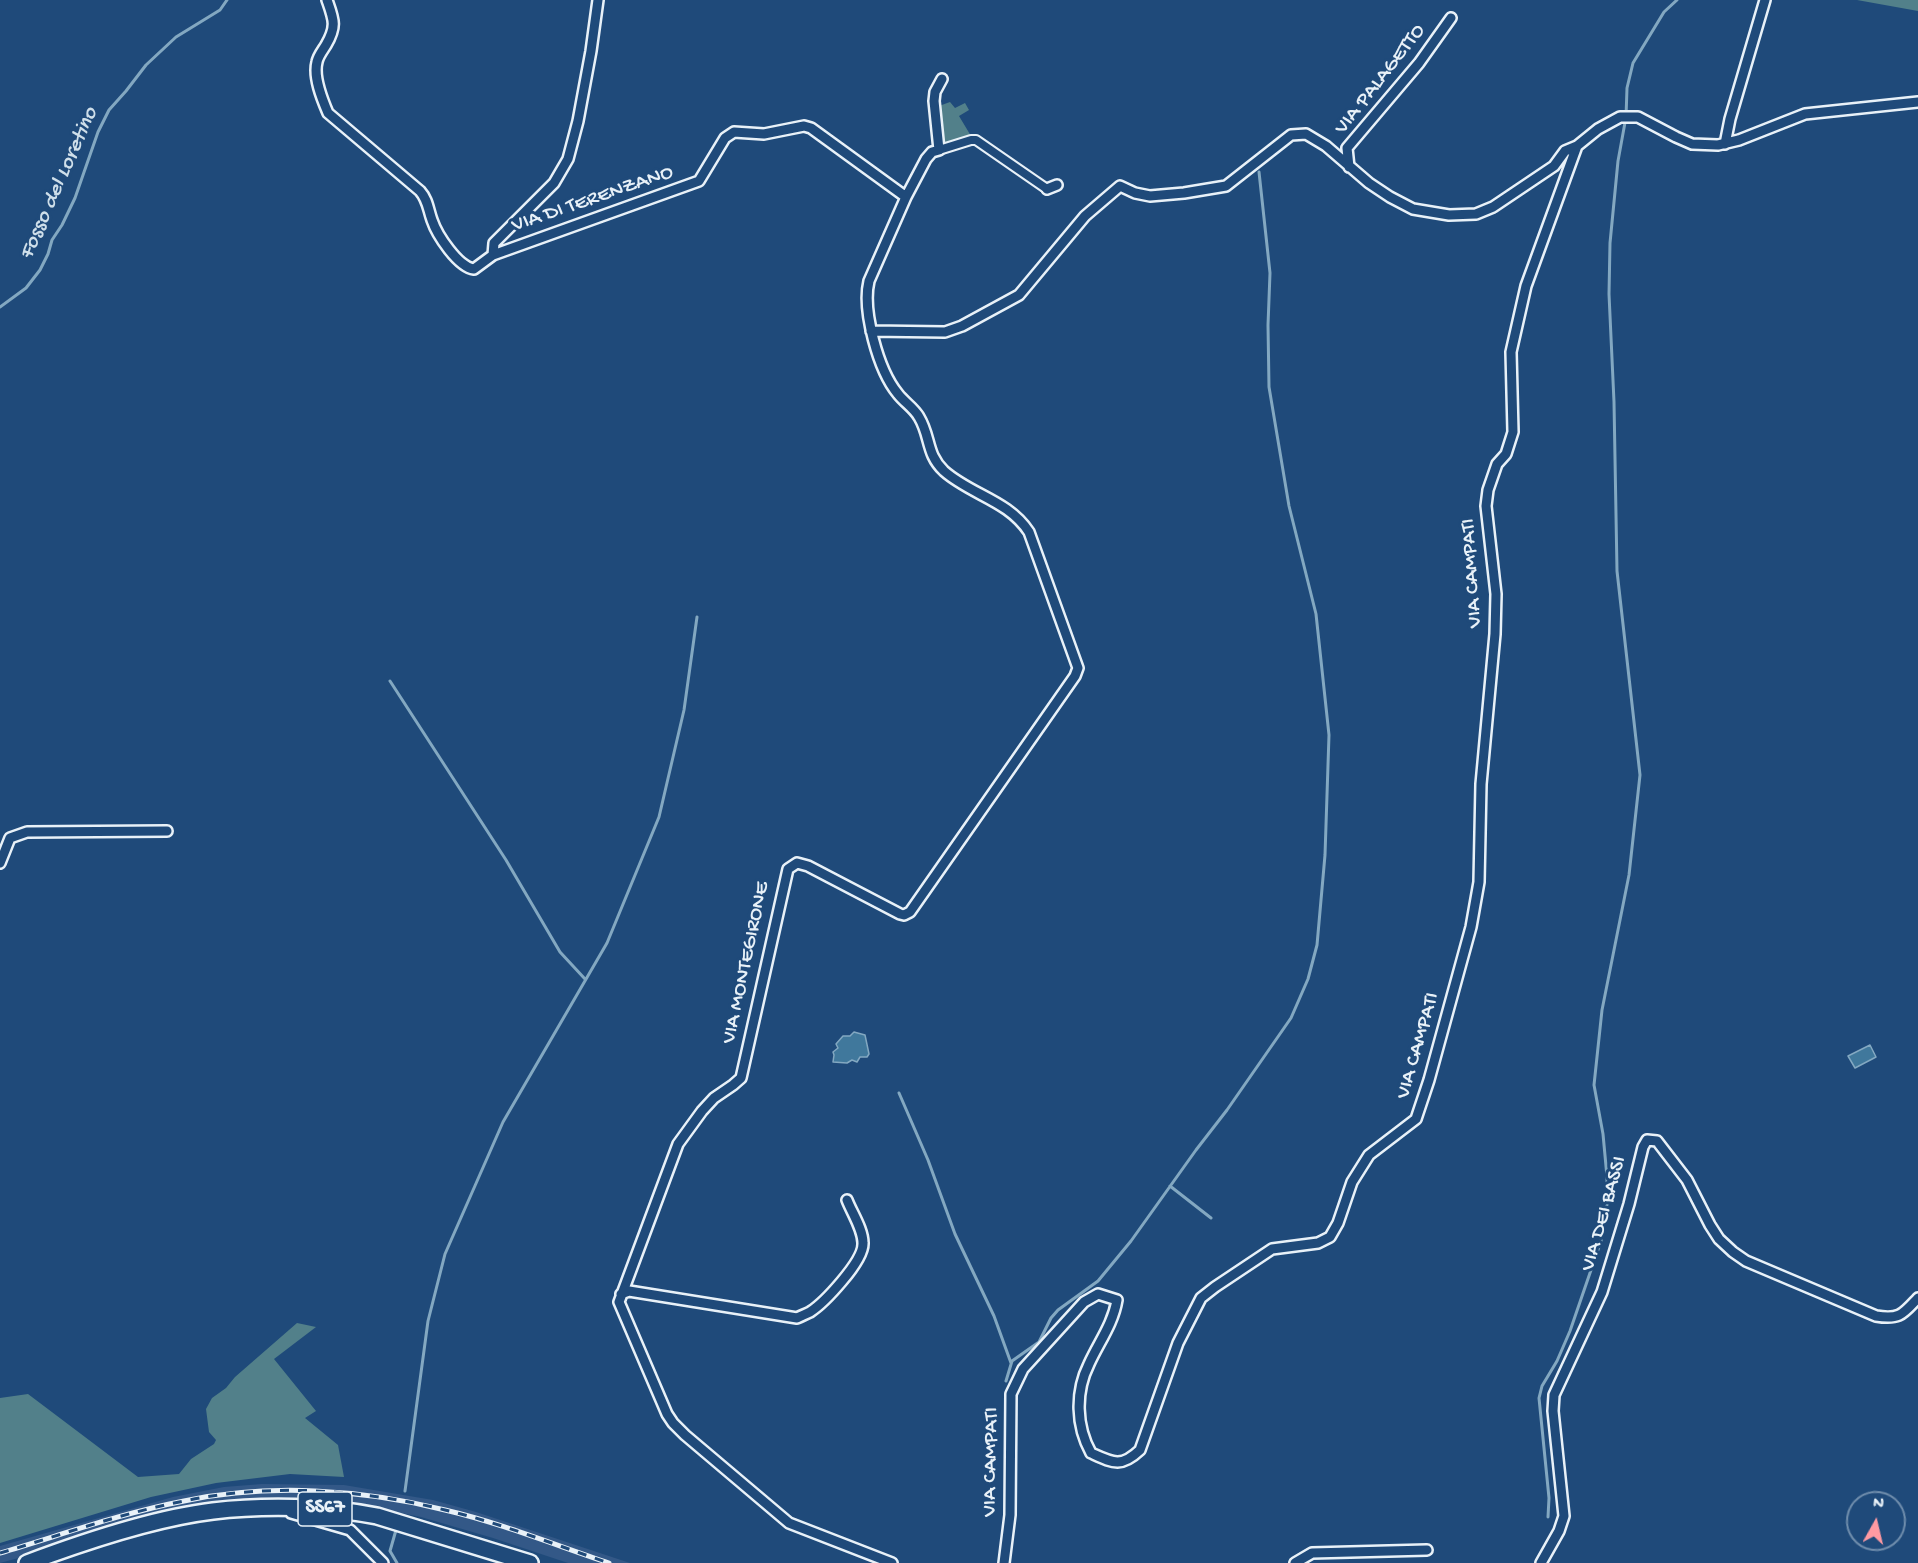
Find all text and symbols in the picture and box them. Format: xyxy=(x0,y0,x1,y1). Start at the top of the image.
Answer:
street label: VIA PALAGETTO xyxy=(1330,20,1432,140)
water label: Fosso del Loretino xyxy=(15,104,105,264)
street label: VIA DI TERENZANO xyxy=(509,161,677,239)
street label: VIA CAMPATI xyxy=(1457,517,1489,629)
street label: VIA MONTEGIRONE xyxy=(718,880,776,1046)
street label: VIA CAMPATI xyxy=(1392,990,1446,1102)
street label: VIA DEI BASSI xyxy=(1577,1154,1633,1274)
street label: VIA CAMPATI xyxy=(978,1407,1006,1517)
north arrow xyxy=(1846,1491,1906,1551)
road number: SS67 xyxy=(298,1492,352,1526)
text: N xyxy=(1872,1495,1885,1515)

